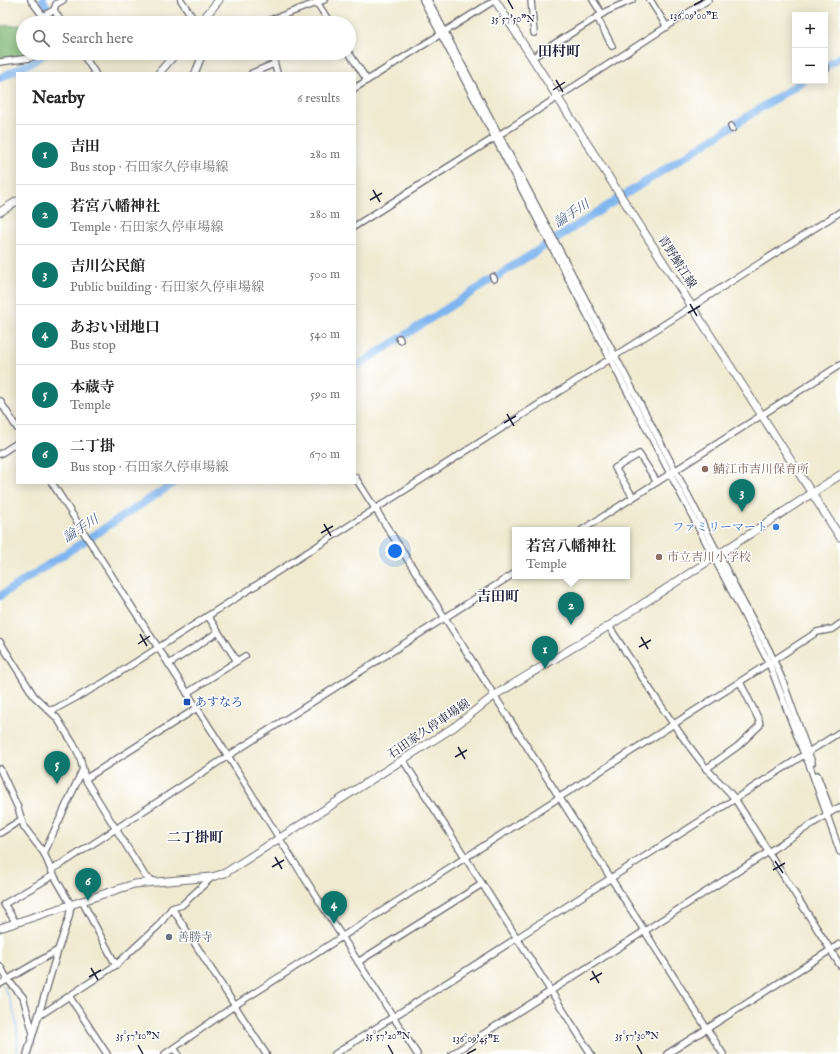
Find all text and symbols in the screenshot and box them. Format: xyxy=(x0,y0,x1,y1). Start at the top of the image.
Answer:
text: 136°09'00"E xyxy=(670,10,718,23)
map controls xyxy=(792,12,828,84)
button: + xyxy=(792,12,828,48)
text: 35°57'50"N xyxy=(491,13,535,26)
search box xyxy=(16,16,356,60)
icon: search xyxy=(30,27,52,49)
text: Search here xyxy=(62,29,133,48)
district label: 田村町 xyxy=(538,43,581,61)
button: − xyxy=(792,48,828,84)
text: Nearby xyxy=(32,88,85,109)
text: 6 results xyxy=(297,90,340,107)
text: 吉田 xyxy=(70,137,100,156)
text: 1 xyxy=(43,146,47,163)
text: 280 m xyxy=(310,146,340,163)
text: Bus stop · 石田家久停車場線 xyxy=(70,159,228,176)
water label: 論手川 xyxy=(551,195,595,232)
text: 若宮八幡神社 xyxy=(70,197,160,216)
text: 2 xyxy=(42,206,48,223)
text: 280 m xyxy=(310,206,340,223)
text: Temple · 石田家久停車場線 xyxy=(70,219,223,236)
street label: 青野鯖江線 xyxy=(654,233,700,291)
text: 吉川公民館 xyxy=(70,257,145,276)
text: 3 xyxy=(43,266,47,283)
text: 500 m xyxy=(310,266,340,283)
text: Public building · 石田家久停車場線 xyxy=(70,279,264,296)
text: あおい団地口 xyxy=(70,318,160,337)
text: 4 xyxy=(42,326,48,343)
text: 540 m xyxy=(310,326,340,343)
text: Bus stop xyxy=(70,337,116,354)
text: 本蔵寺 xyxy=(70,378,115,397)
text: 5 xyxy=(43,386,47,403)
text: 590 m xyxy=(310,386,340,403)
text: Temple xyxy=(70,397,111,414)
text: 二丁掛 xyxy=(70,437,115,456)
text: 6 xyxy=(42,446,48,463)
text: 670 m xyxy=(309,446,340,463)
text: Bus stop · 石田家久停車場線 xyxy=(70,459,228,476)
place label: 鯖江市吉川保育所 xyxy=(713,462,809,477)
marker: 鯖江市吉川保育所 xyxy=(700,464,710,474)
pin: 3 xyxy=(729,479,755,512)
water label: 論手川 xyxy=(60,510,104,547)
place label: ファミリーマート xyxy=(672,520,768,535)
marker: ファミリーマート xyxy=(771,522,781,532)
popup xyxy=(512,527,630,579)
text: 若宮八幡神社 xyxy=(526,537,616,556)
your location xyxy=(385,541,405,561)
place label: 市立吉川小学校 xyxy=(667,550,751,565)
marker: 市立吉川小学校 xyxy=(654,552,664,562)
text: Temple xyxy=(526,556,567,573)
district label: 吉田町 xyxy=(477,588,520,606)
pin: 2 xyxy=(558,592,584,625)
pin: 1 xyxy=(532,636,558,669)
place label: あすなろ xyxy=(195,695,243,710)
street label: 石田家久停車場線 xyxy=(385,696,473,762)
marker: あすなろ xyxy=(182,697,192,707)
pin: 5 xyxy=(44,751,70,784)
district label: 二丁掛町 xyxy=(167,829,224,847)
pin: 6 xyxy=(75,868,101,901)
pin: 4 xyxy=(321,891,347,924)
place label: 善勝寺 xyxy=(177,930,213,945)
marker: 善勝寺 xyxy=(164,932,174,942)
text: 35°57'10"N xyxy=(116,1030,160,1043)
text: 35°57'20"N xyxy=(366,1030,411,1043)
text: 35°57'30"N xyxy=(615,1030,659,1043)
text: 136°09'45"E xyxy=(452,1033,500,1046)

